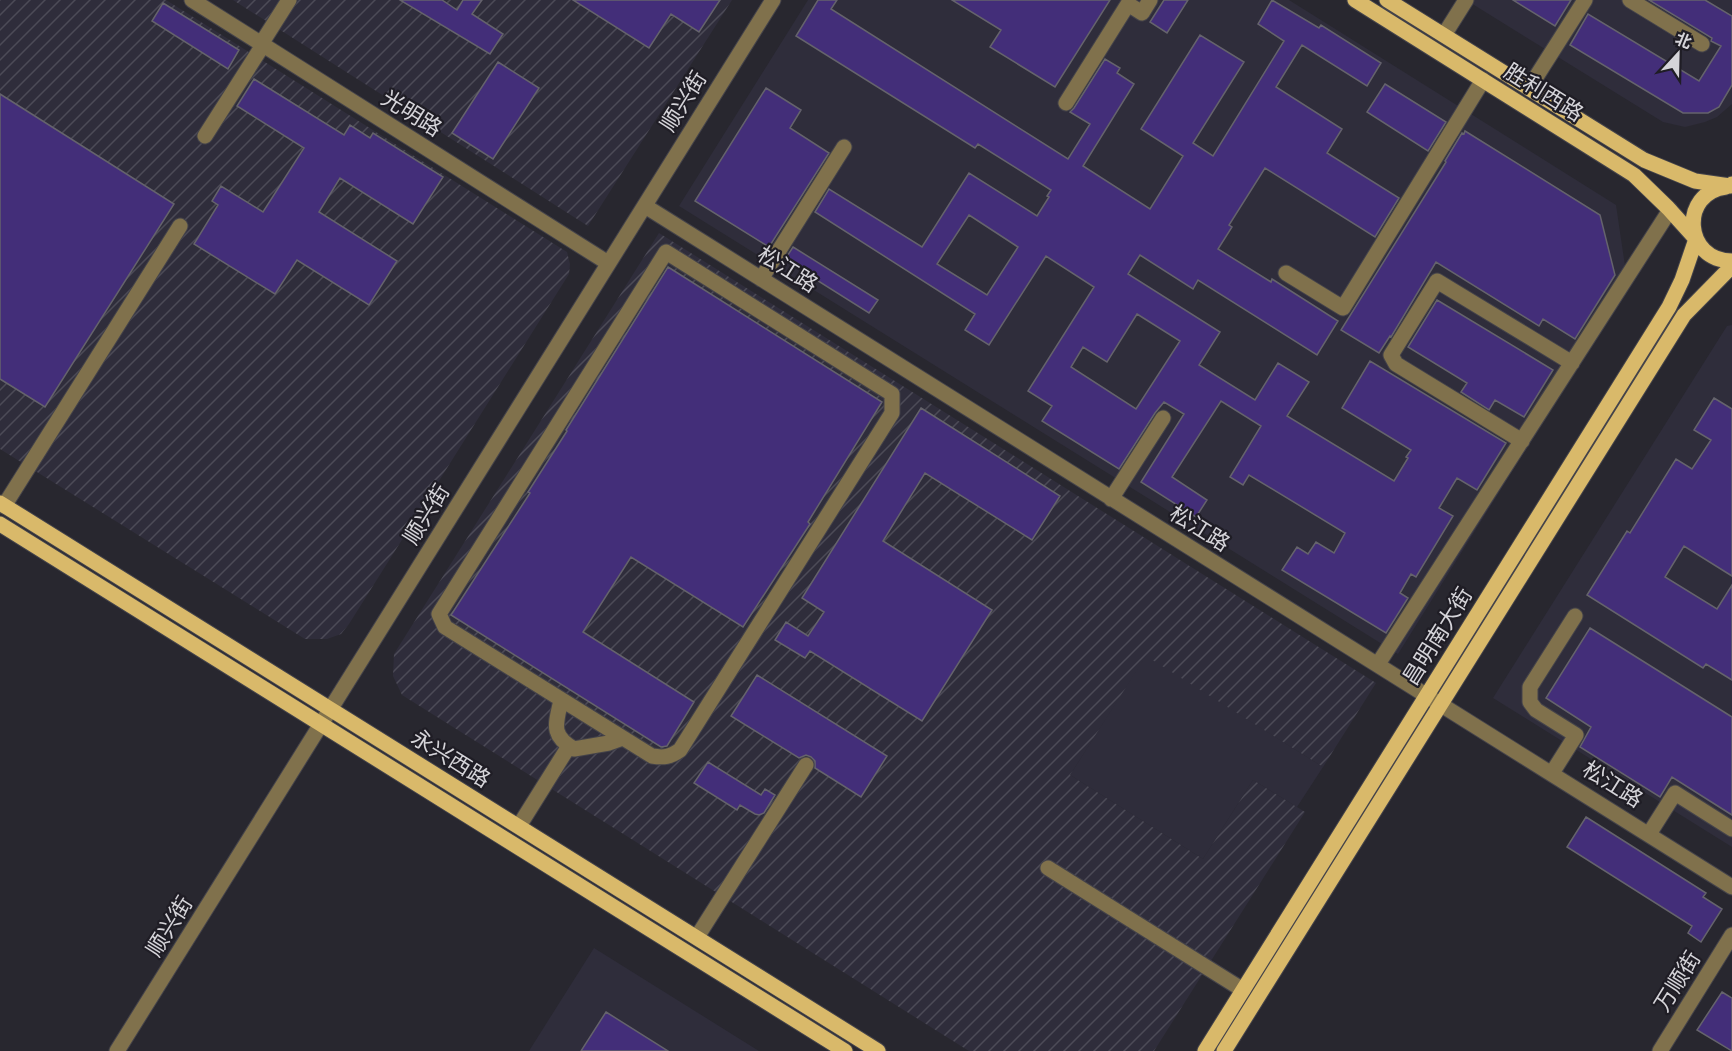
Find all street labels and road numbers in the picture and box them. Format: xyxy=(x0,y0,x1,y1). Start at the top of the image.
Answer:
street label: 胜利西路 xyxy=(1498,55,1590,129)
street label: 顺兴街 xyxy=(652,65,714,137)
street label: 光明路 xyxy=(376,82,448,144)
street label: 松江路 xyxy=(752,238,824,300)
street label: 顺兴街 xyxy=(395,478,457,550)
street label: 松江路 xyxy=(1164,497,1236,559)
street label: 昌明南大街 xyxy=(1394,581,1480,691)
street label: 永兴西路 xyxy=(405,721,497,795)
street label: 松江路 xyxy=(1577,753,1649,815)
street label: 顺兴街 xyxy=(138,890,200,962)
street label: 万顺街 xyxy=(1646,945,1708,1017)

